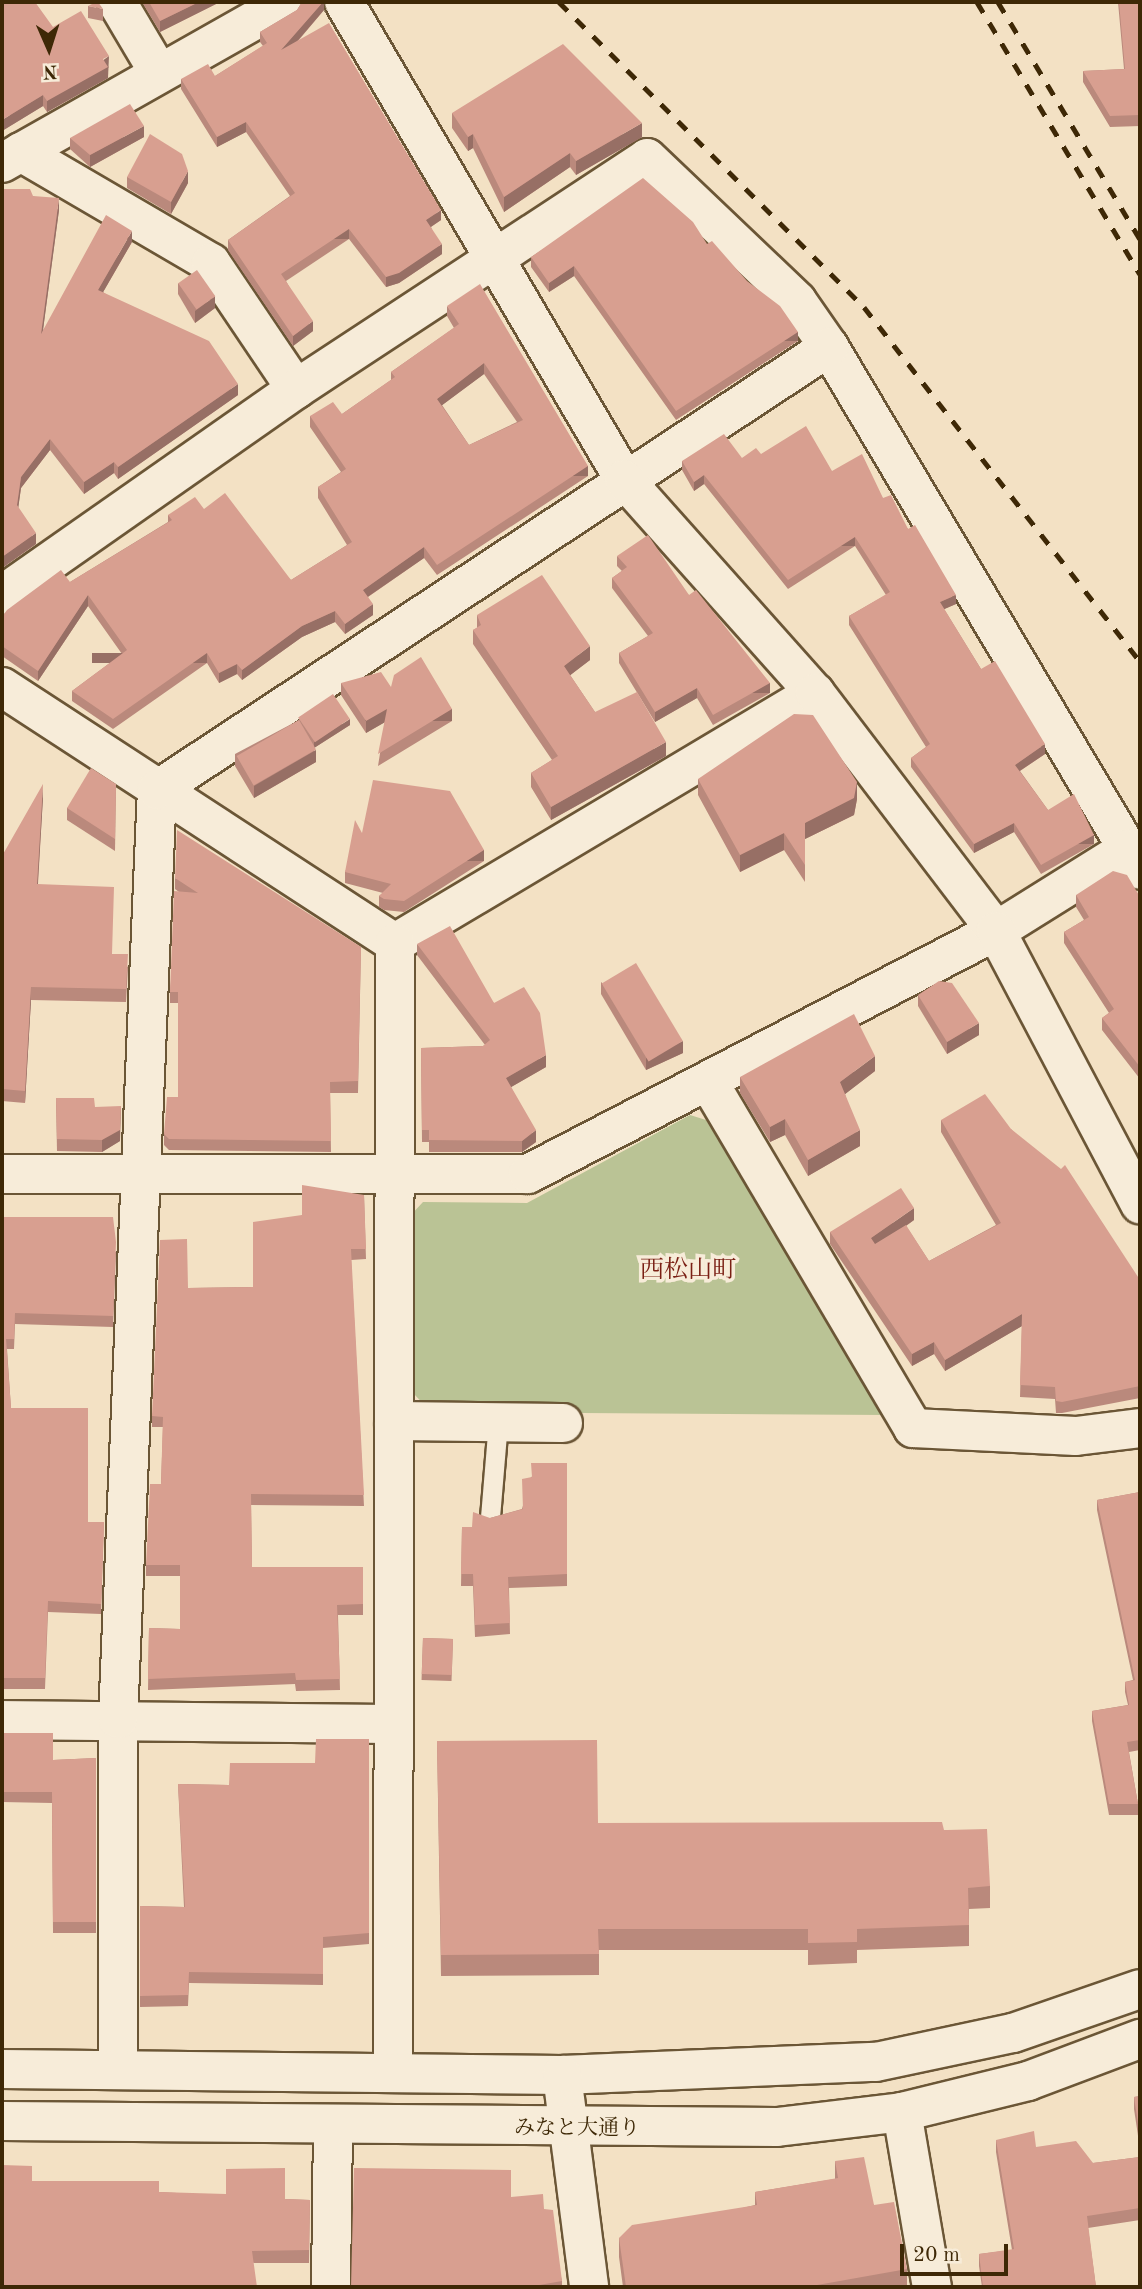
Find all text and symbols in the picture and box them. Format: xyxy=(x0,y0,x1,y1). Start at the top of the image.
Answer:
north arrow xyxy=(14,14,84,84)
text: N xyxy=(42,61,58,80)
district label: 西松山町 xyxy=(640,1258,736,1286)
street label: みなと大通り xyxy=(514,2116,640,2142)
scale bar xyxy=(904,2230,1012,2274)
text: 20 m xyxy=(913,2245,960,2266)

